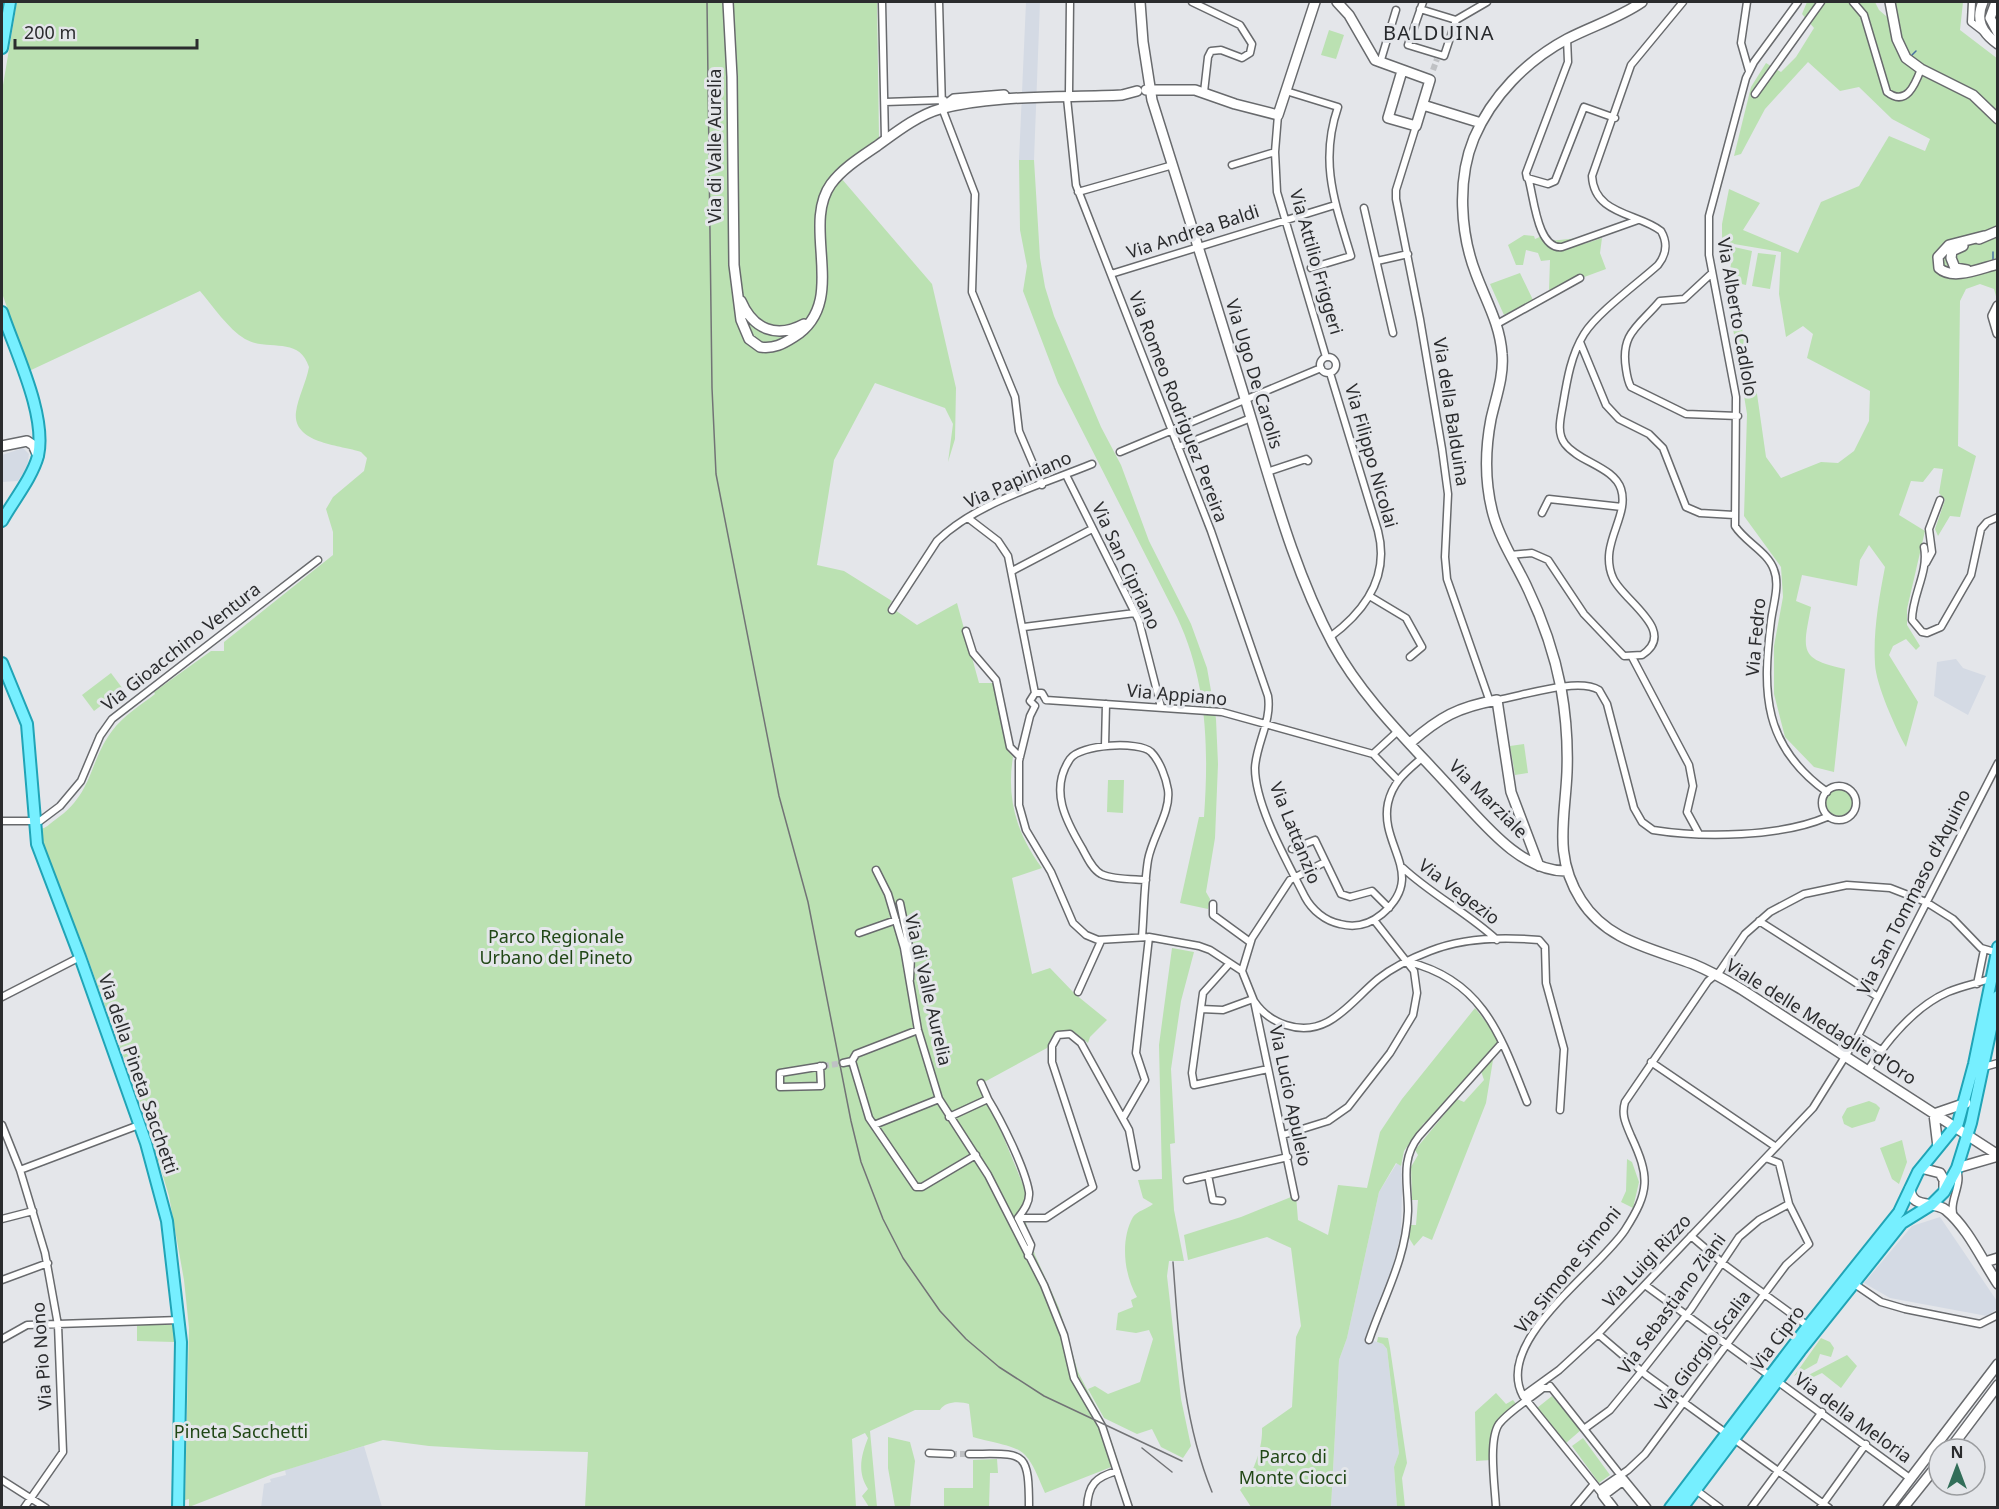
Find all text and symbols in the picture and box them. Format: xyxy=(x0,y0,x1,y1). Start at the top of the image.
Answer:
scale bar xyxy=(15,12,196,50)
district label: BALDUINA xyxy=(1383,19,1495,46)
text: 200 m xyxy=(24,20,76,44)
street label: Via di Valle Aurelia xyxy=(702,69,726,223)
street label: Via Attilio Friggeri xyxy=(1285,186,1349,337)
street label: Via Andrea Baldi xyxy=(1123,198,1262,264)
street label: Via Alberto Cadlolo xyxy=(1712,236,1764,398)
street label: Via Romeo Rodriguez Pereira xyxy=(1124,288,1234,526)
street label: Via Ugo De Carolis xyxy=(1221,296,1289,451)
street label: Via della Balduina xyxy=(1428,336,1476,488)
street label: Via Filippo Nicolai xyxy=(1340,381,1404,530)
street label: Via Papiniano xyxy=(960,445,1075,513)
street label: Via San Cipriano xyxy=(1087,498,1167,633)
street label: Via Gioacchino Ventura xyxy=(96,577,265,716)
street label: Via Fedro xyxy=(1740,597,1770,677)
street label: Via Appiano xyxy=(1126,678,1228,710)
street label: Via Marziale xyxy=(1444,754,1533,843)
street label: Via Lattanzio xyxy=(1265,778,1327,887)
street label: Via San Tommaso d'Aquino xyxy=(1851,785,1976,998)
street label: Via Vegezio xyxy=(1414,853,1505,930)
street label: Via di Valle Aurelia xyxy=(900,912,958,1068)
park label: Parco Regionale Urbano del Pineto xyxy=(479,924,633,969)
street label: Viale delle Medaglie d'Oro xyxy=(1722,953,1921,1090)
street label: Via della Pineta Sacchetti xyxy=(93,971,184,1177)
street label: Via Lucio Apuleio xyxy=(1264,1023,1318,1169)
street label: Via Simone Simoni xyxy=(1509,1201,1626,1338)
street label: Via Luigi Rizzo xyxy=(1597,1208,1696,1312)
street label: Via Sebastiano Ziani xyxy=(1612,1228,1731,1379)
street label: Via Giorgio Scalia xyxy=(1649,1285,1756,1416)
street label: Via Cipro xyxy=(1745,1300,1809,1375)
street label: Via Pio Nono xyxy=(25,1301,57,1411)
street label: Via della Meloria xyxy=(1790,1366,1917,1468)
park label: Pineta Sacchetti xyxy=(174,1419,308,1443)
north arrow xyxy=(1927,1437,1987,1497)
text: N xyxy=(1950,1441,1964,1463)
park label: Parco di Monte Ciocci xyxy=(1239,1444,1347,1489)

